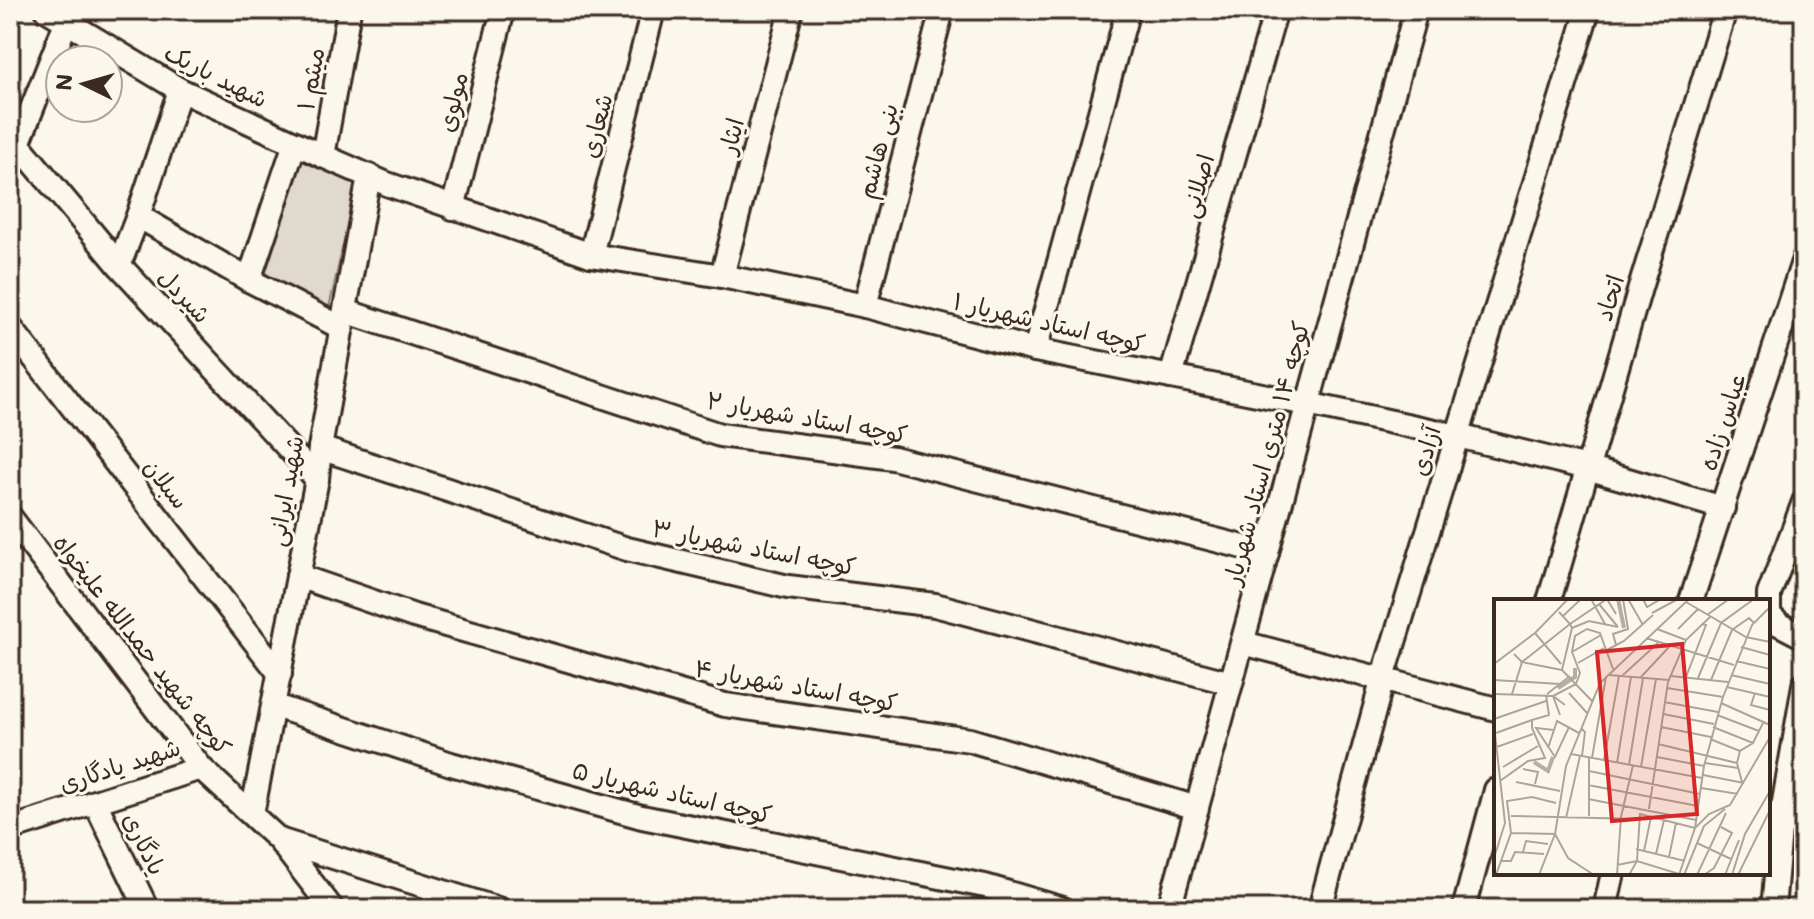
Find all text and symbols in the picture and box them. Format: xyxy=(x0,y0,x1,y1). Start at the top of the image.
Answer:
street label: شهید باریک xyxy=(160,35,273,114)
north arrow xyxy=(44,44,124,124)
street label: میثم ۱ xyxy=(289,45,334,113)
street label: مولوی xyxy=(429,68,475,135)
text: N xyxy=(48,73,79,92)
street label: شعاری xyxy=(573,90,618,161)
street label: بنی هاشم xyxy=(849,100,908,203)
street label: ایثار xyxy=(710,114,750,159)
street label: اصلانی xyxy=(1173,150,1221,221)
street label: شیردل xyxy=(152,261,218,329)
street label: اتحاد xyxy=(1587,271,1630,324)
street label: کوچه استاد شهریار ۱ xyxy=(950,284,1148,360)
street label: کوچه ۱۴ متری استاد شهریار xyxy=(1215,318,1317,590)
street label: عباس زاده xyxy=(1691,369,1752,474)
street label: کوچه استاد شهریار ۲ xyxy=(704,384,910,450)
street label: آزادی xyxy=(1402,421,1447,479)
street label: شهید ایرانی xyxy=(260,433,310,549)
street label: سبلان xyxy=(138,451,197,515)
street label: کوچه استاد شهریار ۳ xyxy=(649,512,859,582)
street label: کوچه شهید حمدالله علیخواه xyxy=(46,527,239,761)
inset map xyxy=(1494,599,1770,875)
street label: کوچه استاد شهریار ۴ xyxy=(692,651,900,719)
street label: شهید یادگاری xyxy=(55,730,184,799)
street label: کوچه استاد شهریار ۵ xyxy=(569,753,775,831)
street label: یادگاری xyxy=(117,807,174,880)

